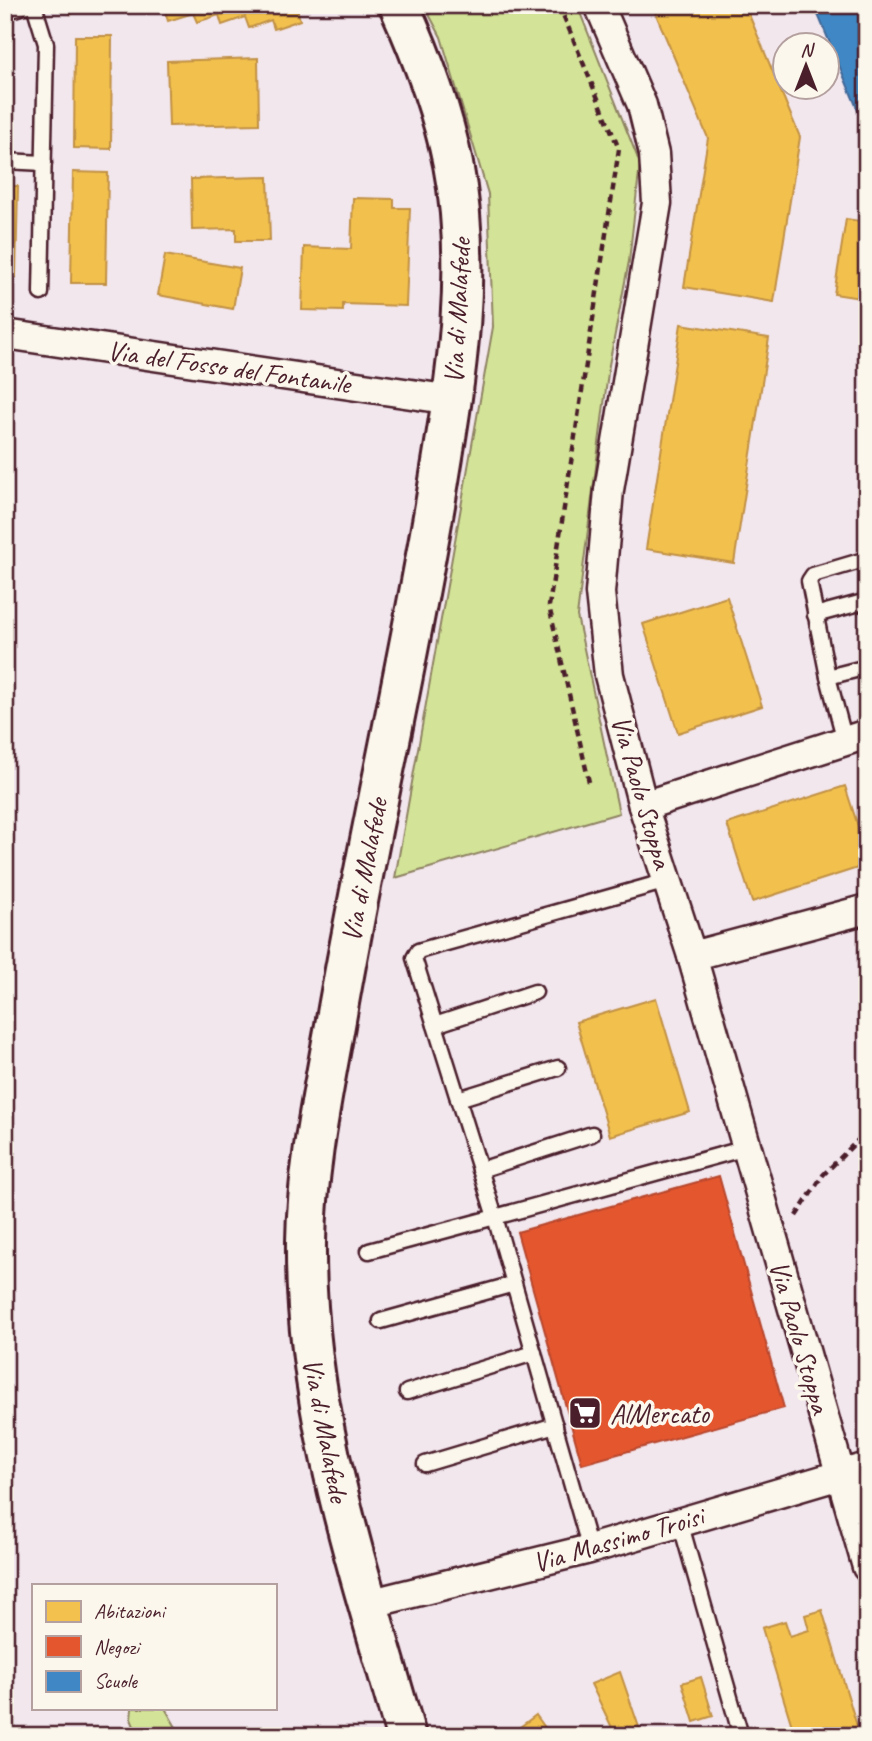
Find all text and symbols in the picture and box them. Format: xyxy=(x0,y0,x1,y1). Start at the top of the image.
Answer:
north arrow xyxy=(770,32,840,102)
text: N xyxy=(800,38,815,62)
street label: Via di Malafede xyxy=(436,235,478,385)
street label: Via del Fosso del Fontanile xyxy=(105,333,355,402)
street label: Via Paolo Stoppa xyxy=(604,712,681,874)
street label: Via di Malafede xyxy=(333,793,395,945)
street label: Via Paolo Stoppa xyxy=(762,1257,839,1419)
street label: Via di Malafede xyxy=(295,1355,357,1507)
supermarket icon: AlMercato xyxy=(566,1394,604,1432)
place label: AlMercato xyxy=(610,1396,711,1431)
street label: Via Massimo Troisi xyxy=(529,1497,711,1580)
legend xyxy=(32,1584,276,1710)
text: Abitazioni xyxy=(94,1598,167,1624)
text: Negozi xyxy=(94,1634,142,1660)
text: Scuole xyxy=(94,1668,138,1694)

